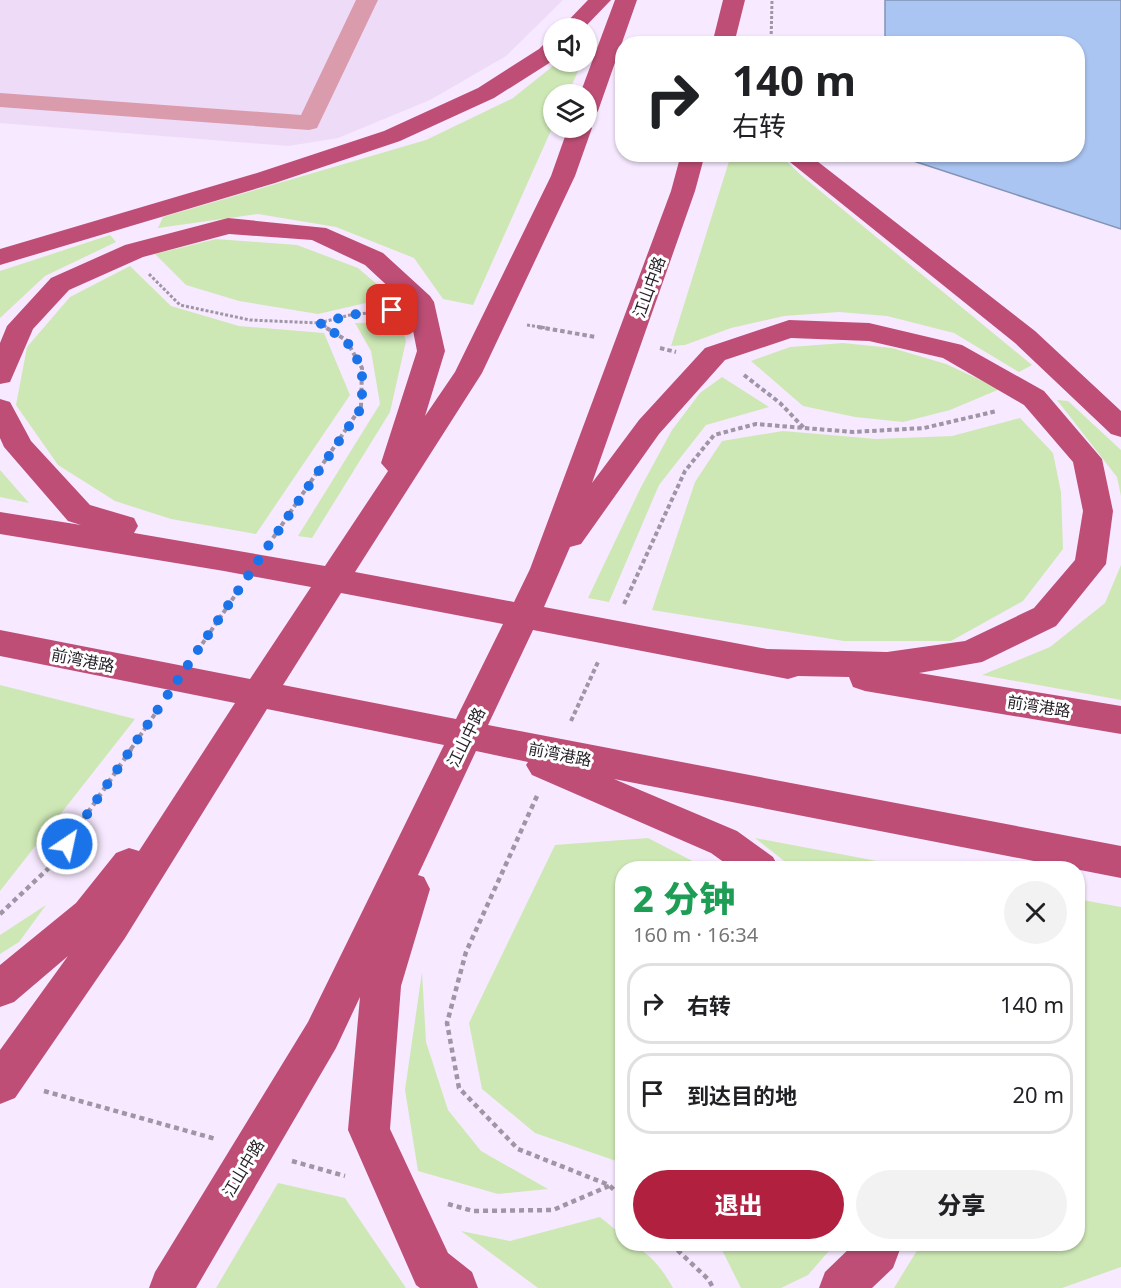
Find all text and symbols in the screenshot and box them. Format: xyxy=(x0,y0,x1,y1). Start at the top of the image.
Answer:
map controls xyxy=(543,18,597,138)
button: sound xyxy=(543,18,597,72)
text: 140 m xyxy=(732,51,856,108)
icon: right xyxy=(633,60,711,138)
button: layers xyxy=(543,84,597,138)
text: 右转 xyxy=(732,107,786,144)
street label: 江山中路 xyxy=(628,253,670,321)
pin xyxy=(366,284,417,335)
icon: arrive xyxy=(375,293,408,326)
street label: 前湾港路 xyxy=(49,643,117,677)
street label: 前湾港路 xyxy=(1006,690,1072,722)
street label: 江山中路 xyxy=(442,703,490,771)
street label: 前湾港路 xyxy=(526,737,594,771)
position arrow xyxy=(35,812,99,876)
text: 2 分钟 xyxy=(633,874,735,923)
button: close xyxy=(1004,881,1067,944)
text: 160 m · 16:34 xyxy=(633,921,758,948)
icon: right xyxy=(636,987,669,1020)
text: 140 m xyxy=(1000,989,1064,1019)
text: 右转 xyxy=(687,990,731,1020)
icon: arrive xyxy=(636,1077,669,1110)
text: 20 m xyxy=(1013,1079,1064,1109)
text: 到达目的地 xyxy=(687,1080,797,1110)
street label: 江山中路 xyxy=(217,1135,269,1201)
button: 退出 xyxy=(633,1170,844,1239)
button: 分享 xyxy=(856,1170,1067,1239)

